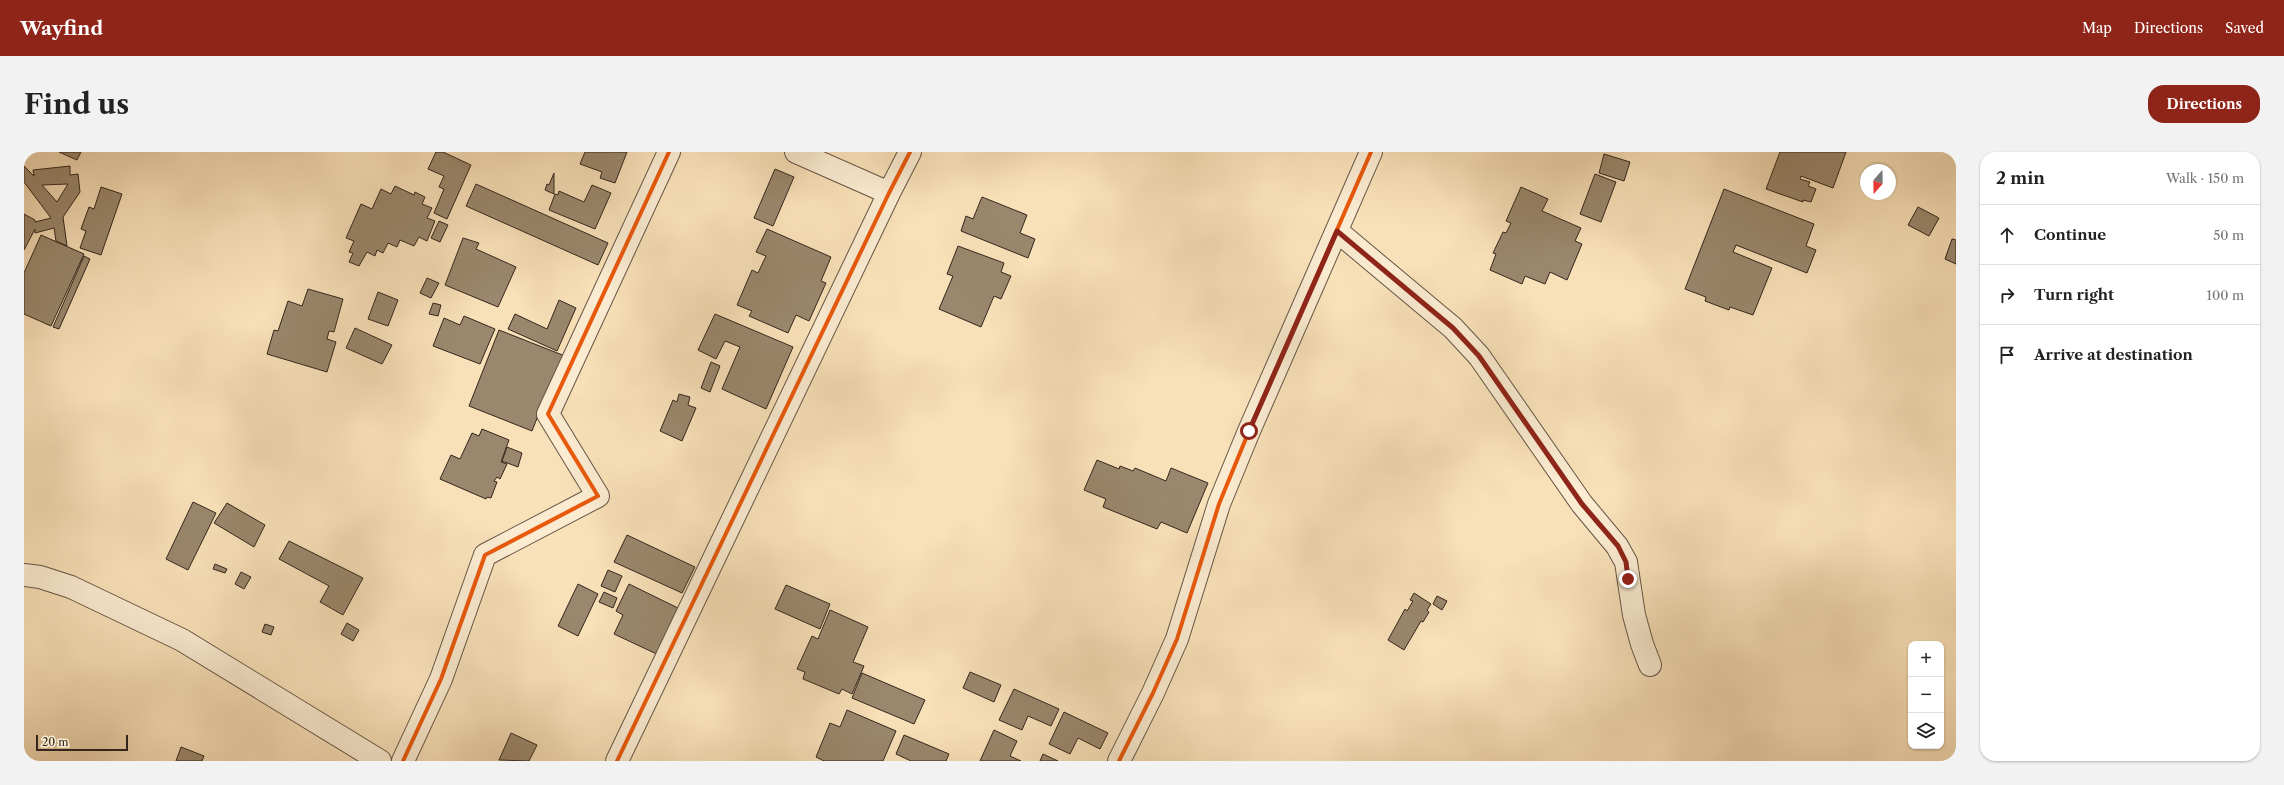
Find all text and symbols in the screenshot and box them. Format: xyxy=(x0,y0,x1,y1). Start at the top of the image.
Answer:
text: Wayfind xyxy=(20,17,103,40)
text: Map xyxy=(2082,19,2112,37)
text: Directions xyxy=(2134,19,2203,37)
text: Saved xyxy=(2225,19,2264,37)
button: Directions xyxy=(2148,85,2260,123)
text: Find us xyxy=(24,87,129,121)
north arrow xyxy=(1860,164,1896,200)
text: 2 min xyxy=(1996,168,2045,188)
text: Walk · 150 m xyxy=(2166,170,2244,186)
icon: ahead xyxy=(1996,224,2018,246)
text: Continue xyxy=(2034,225,2106,244)
text: 50 m xyxy=(2213,227,2244,243)
icon: right xyxy=(1996,284,2018,306)
text: Turn right xyxy=(2034,285,2114,304)
text: 100 m xyxy=(2206,287,2244,303)
icon: arrive xyxy=(1996,344,2018,366)
text: Arrive at destination xyxy=(2034,345,2193,364)
route start xyxy=(1240,422,1258,440)
route end xyxy=(1619,570,1637,588)
map controls xyxy=(1908,641,1944,749)
button: + xyxy=(1908,641,1944,677)
button: − xyxy=(1908,677,1944,713)
button: layers xyxy=(1908,713,1944,749)
scale bar xyxy=(36,733,128,752)
text: 20 m xyxy=(42,735,68,749)

